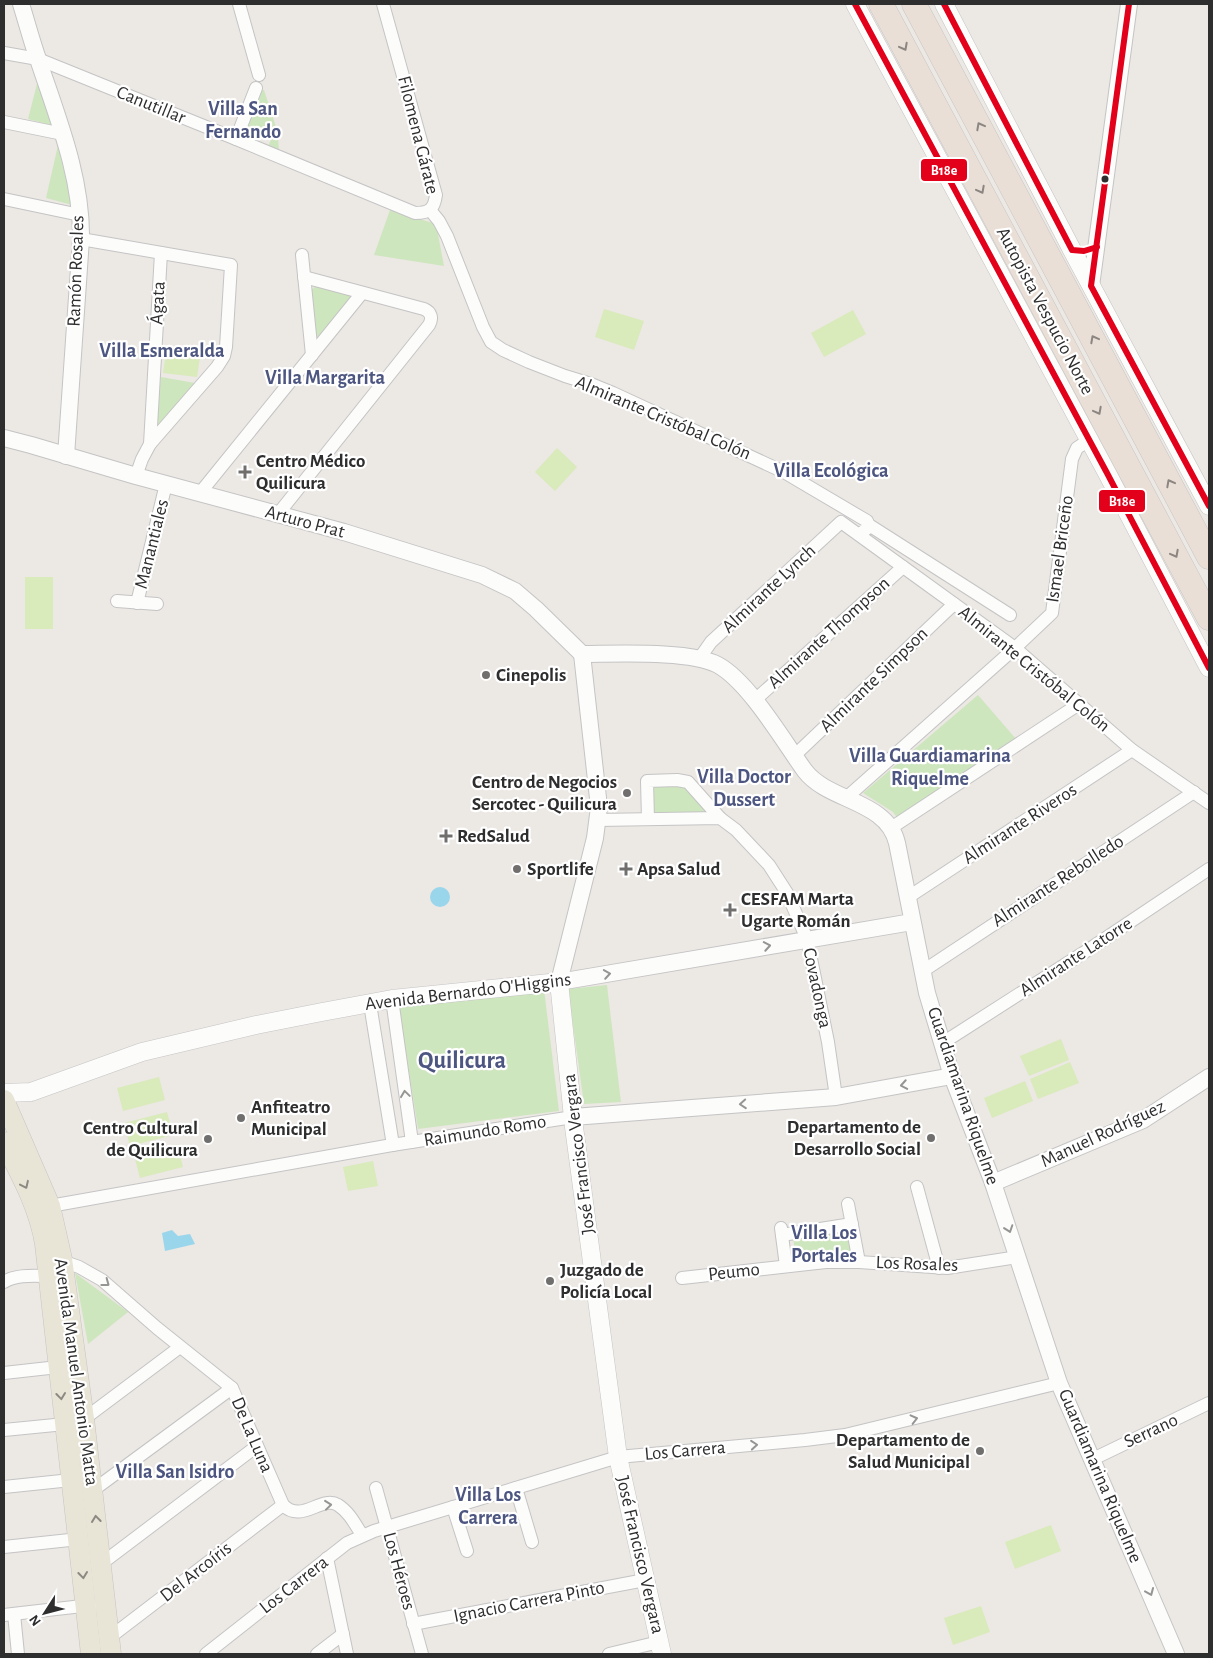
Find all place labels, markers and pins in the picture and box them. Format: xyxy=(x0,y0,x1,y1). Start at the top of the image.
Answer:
unlabelled marker xyxy=(1100,174,1110,184)
place label: Centro Médico Quilicura xyxy=(256,452,365,493)
marker: Centro Médico Quilicura xyxy=(238,465,252,479)
place label: Cinepolis xyxy=(496,666,566,685)
marker: Cinepolis xyxy=(480,669,492,681)
place label: Centro de Negocios Sercotec - Quilicura xyxy=(472,773,617,814)
marker: Centro de Negocios Sercotec - Quilicura xyxy=(621,787,633,799)
place label: RedSalud xyxy=(457,827,530,846)
marker: RedSalud xyxy=(439,829,453,843)
place label: Sportlife xyxy=(527,860,594,879)
place label: Apsa Salud xyxy=(637,860,720,879)
marker: Apsa Salud xyxy=(619,862,633,876)
marker: Sportlife xyxy=(511,863,523,875)
place label: CESFAM Marta Ugarte Román xyxy=(741,890,854,931)
marker: CESFAM Marta Ugarte Román xyxy=(723,903,737,917)
place label: Anfiteatro Municipal xyxy=(251,1098,330,1139)
marker: Anfiteatro Municipal xyxy=(235,1112,247,1124)
place label: Departamento de Desarrollo Social xyxy=(787,1118,921,1159)
place label: Centro Cultural de Quilicura xyxy=(83,1119,198,1160)
marker: Departamento de Desarrollo Social xyxy=(925,1132,937,1144)
marker: Centro Cultural de Quilicura xyxy=(202,1133,214,1145)
place label: Juzgado de Policía Local xyxy=(560,1261,652,1302)
marker: Juzgado de Policía Local xyxy=(544,1275,556,1287)
place label: Departamento de Salud Municipal xyxy=(836,1431,970,1472)
marker: Departamento de Salud Municipal xyxy=(974,1445,986,1457)

